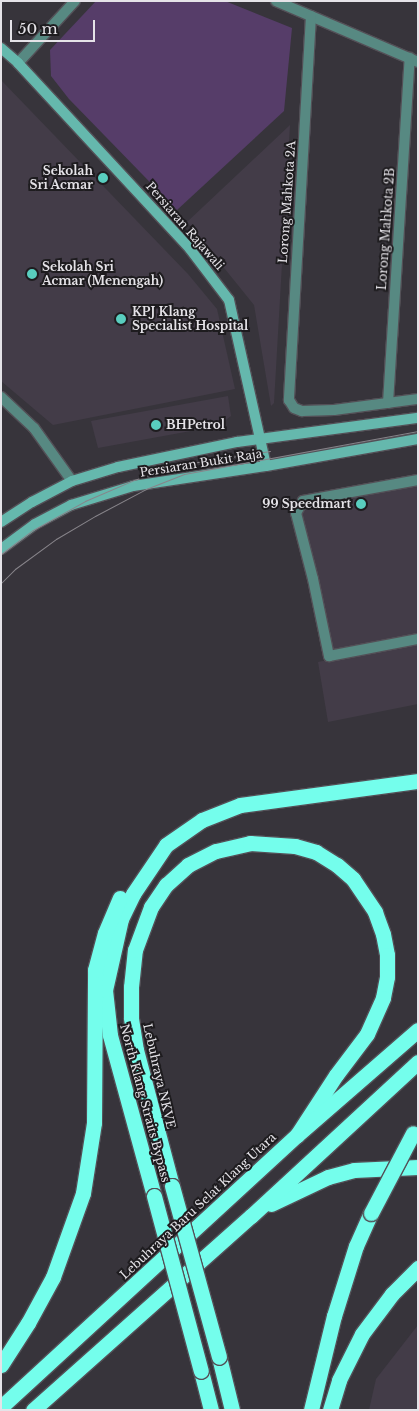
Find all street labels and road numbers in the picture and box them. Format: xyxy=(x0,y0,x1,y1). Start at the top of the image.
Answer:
street label: Lorong Mahkota 2A xyxy=(276,140,298,264)
street label: Lorong Mahkota 2B xyxy=(375,167,397,291)
street label: Persiaran Rajawali xyxy=(143,179,227,273)
street label: Persiaran Bukit Raja xyxy=(139,446,263,480)
street label: North Klang Straits Bypass xyxy=(117,1022,173,1184)
street label: Lebuhraya NKVE xyxy=(140,1022,178,1130)
street label: Lebuhraya Baru Selat Klang Utara xyxy=(117,1130,279,1282)

